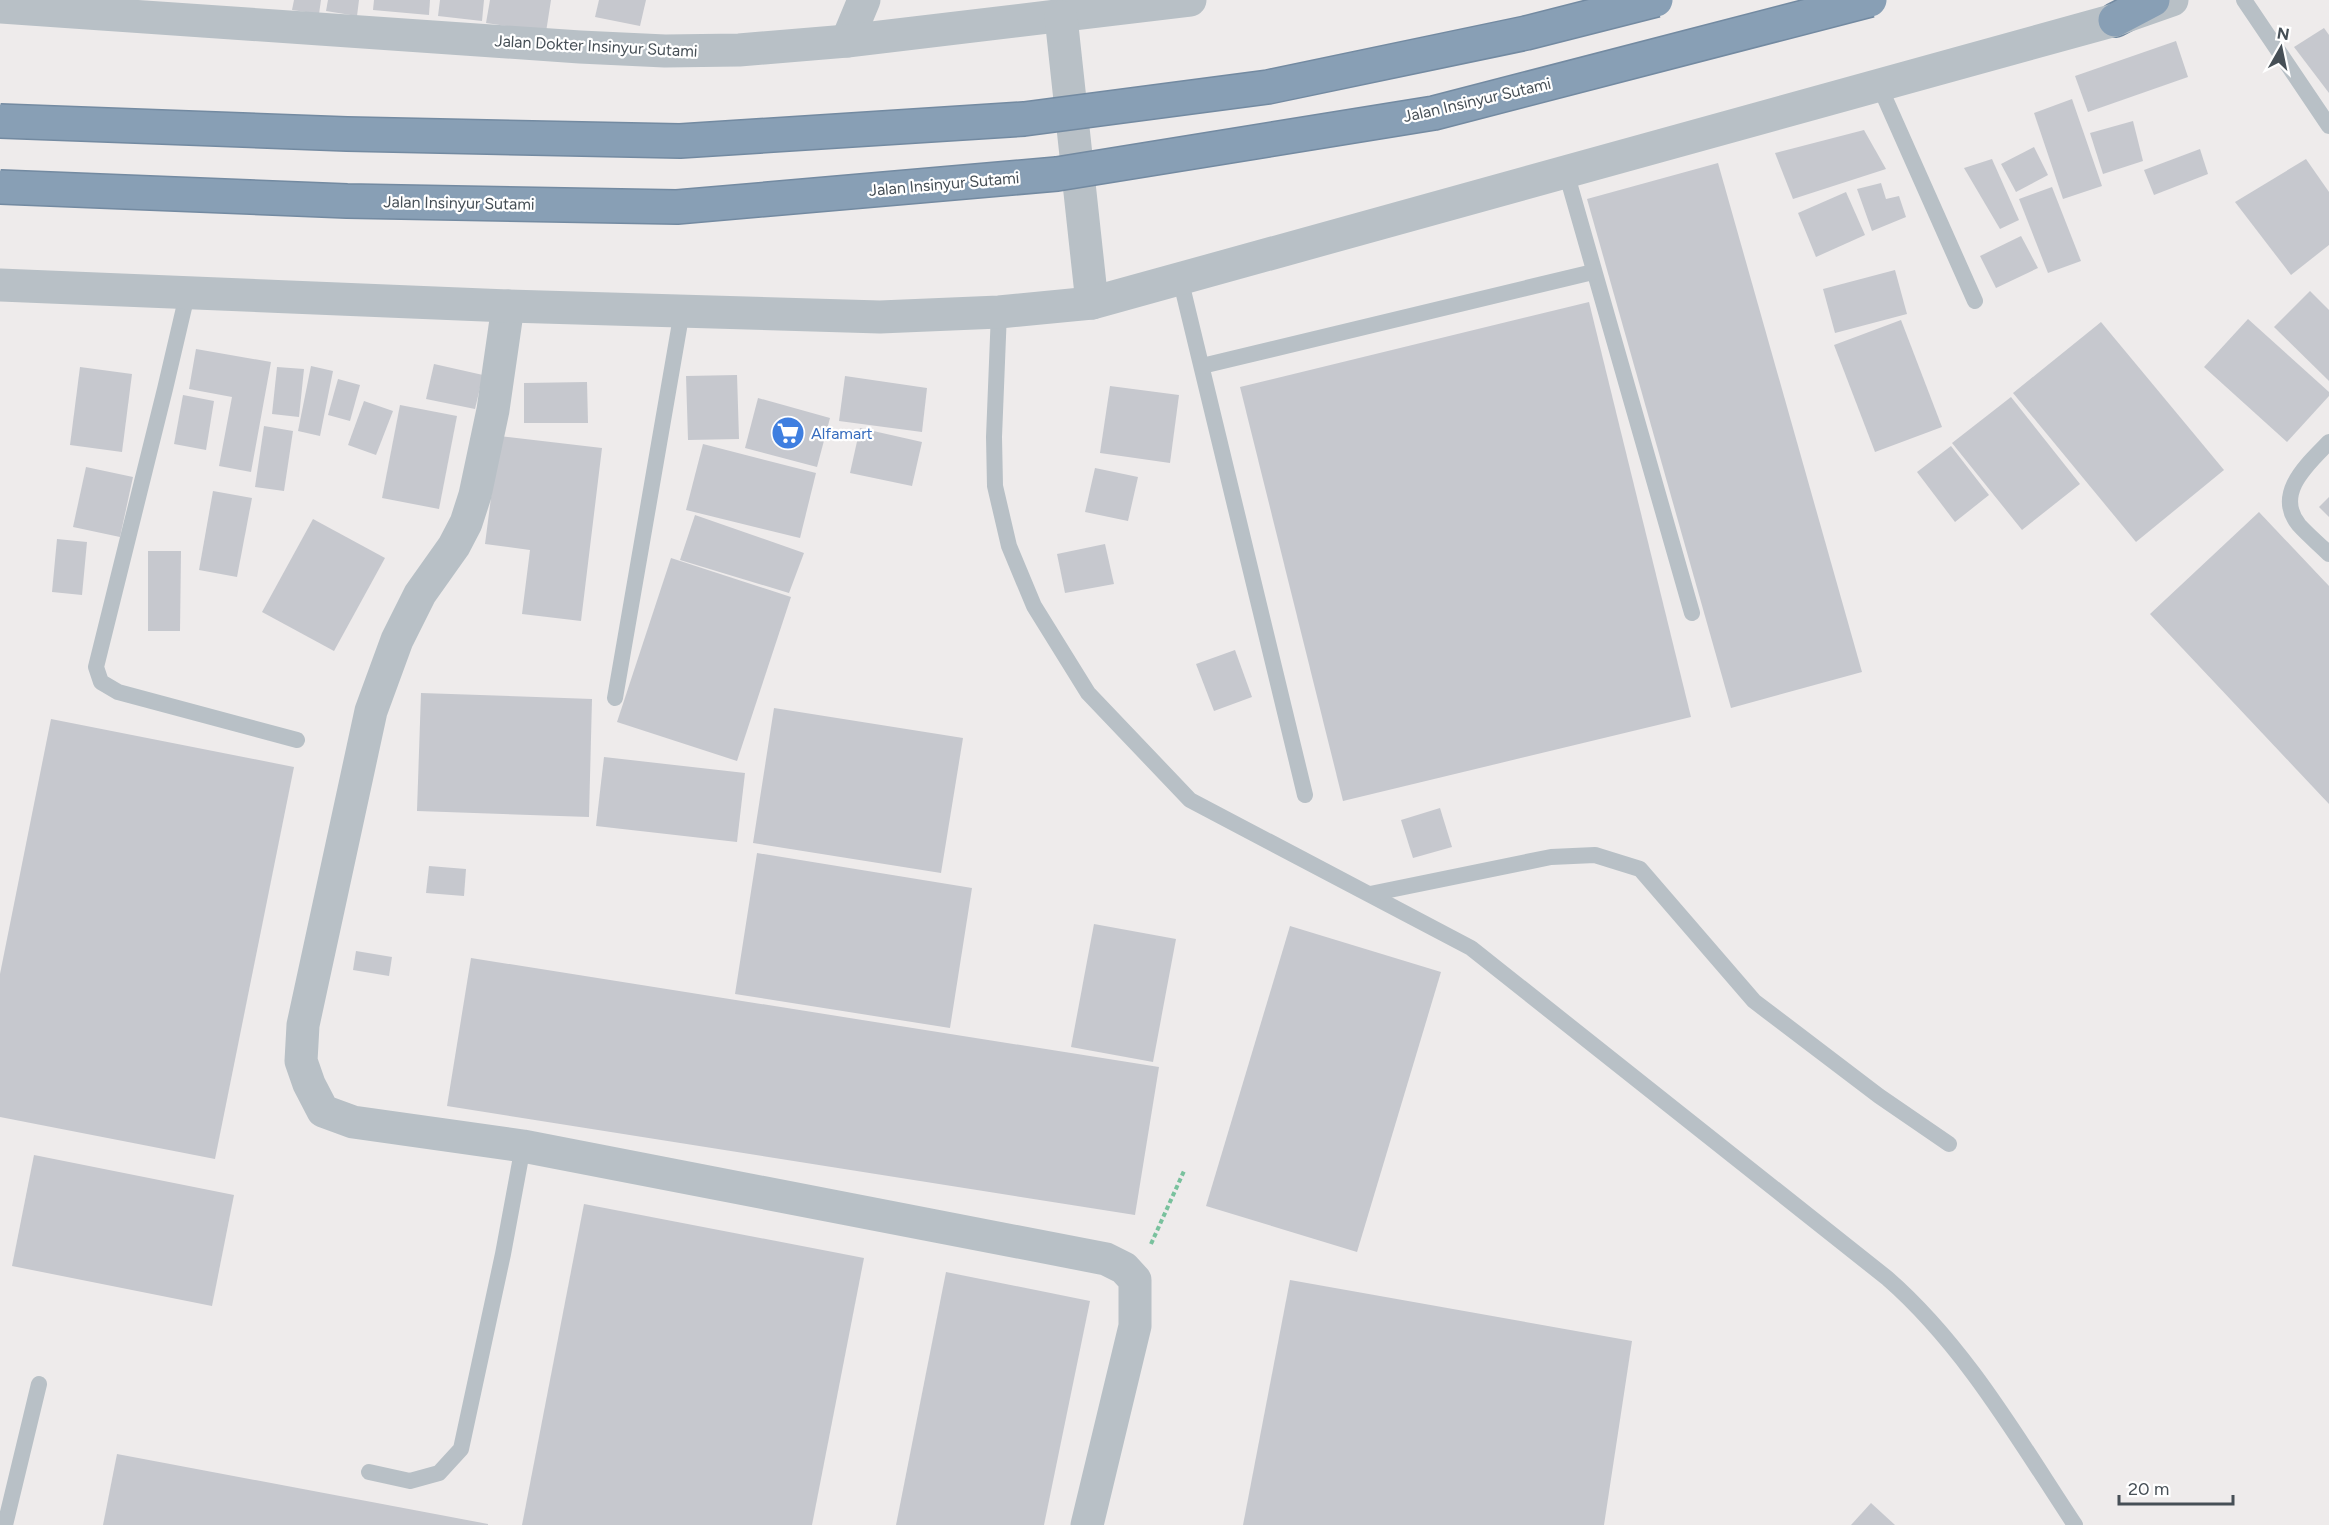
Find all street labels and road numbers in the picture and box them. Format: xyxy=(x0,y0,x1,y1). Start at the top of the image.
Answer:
street label: Jalan Dokter Insinyur Sutami xyxy=(494,31,698,61)
street label: Jalan Insinyur Sutami xyxy=(1401,74,1553,126)
street label: Jalan Insinyur Sutami xyxy=(868,168,1020,200)
street label: Jalan Insinyur Sutami xyxy=(383,192,535,214)

